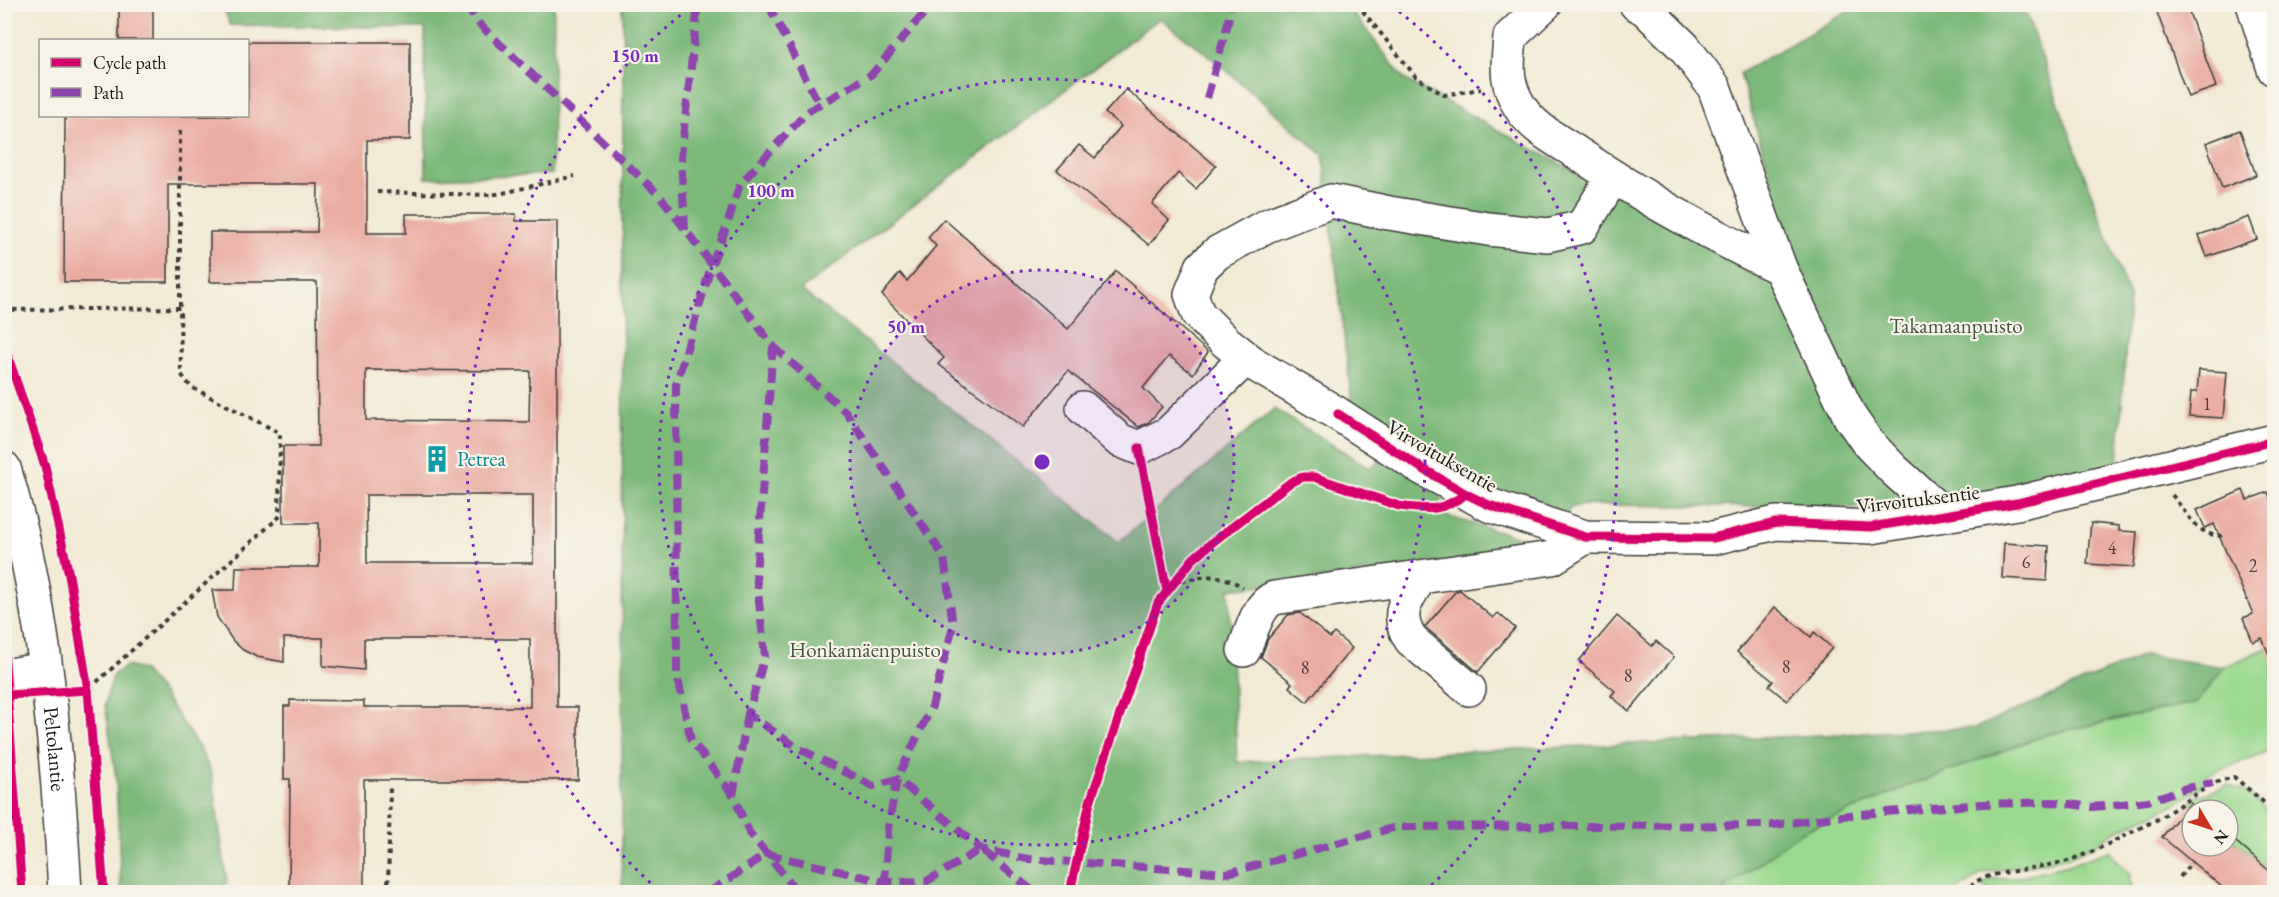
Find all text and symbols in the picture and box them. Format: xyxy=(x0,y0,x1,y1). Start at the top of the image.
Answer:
legend xyxy=(39,39,249,117)
text: 150 m xyxy=(611,44,659,67)
text: Cycle path xyxy=(93,51,167,74)
text: Path xyxy=(93,81,124,104)
text: 100 m xyxy=(747,179,795,202)
park label: Takamaanpuisto xyxy=(1889,312,2023,339)
text: 50 m xyxy=(887,315,925,338)
house number: 1 xyxy=(2203,392,2211,415)
street label: Virvoituksentie xyxy=(1382,413,1503,498)
building icon: Petrea xyxy=(422,444,452,474)
place label: Petrea xyxy=(457,445,507,472)
centre of rings xyxy=(1032,452,1052,472)
street label: Virvoituksentie xyxy=(1855,478,1981,519)
house number: 4 xyxy=(2108,536,2117,559)
house number: 6 xyxy=(2022,550,2031,573)
house number: 2 xyxy=(2249,554,2258,577)
park label: Honkamäenpuisto xyxy=(789,636,941,663)
house number: 8 xyxy=(1782,655,1790,678)
house number: 8 xyxy=(1301,656,1309,679)
house number: 8 xyxy=(1624,664,1632,687)
street label: Peltolantie xyxy=(38,705,72,792)
north arrow xyxy=(2180,798,2240,858)
text: N xyxy=(2209,825,2234,849)

